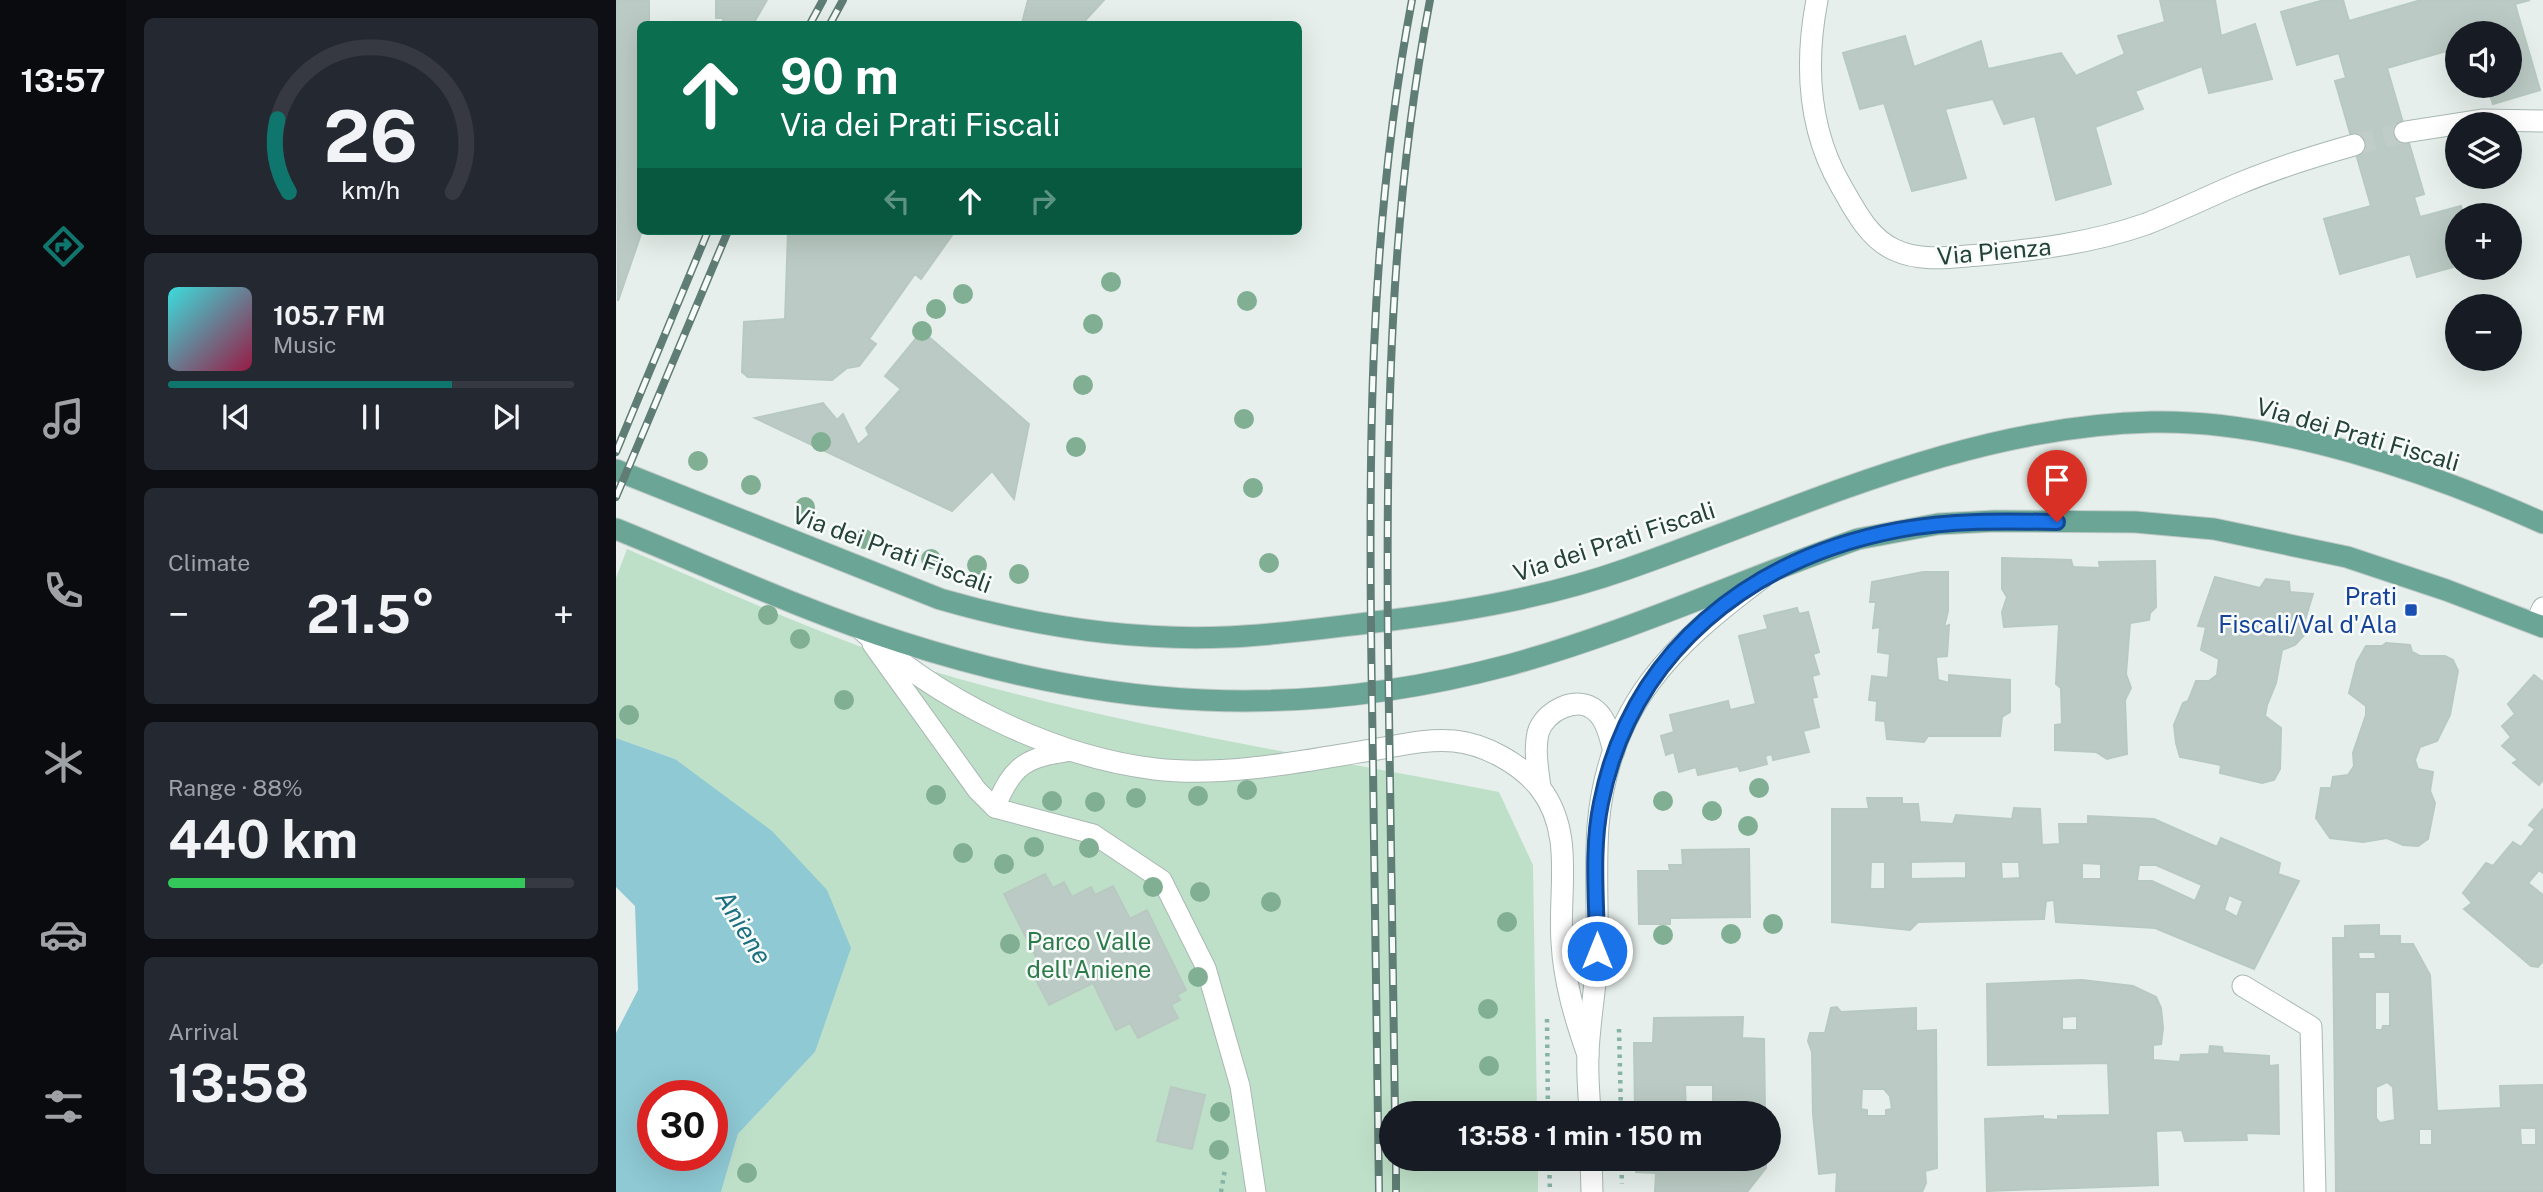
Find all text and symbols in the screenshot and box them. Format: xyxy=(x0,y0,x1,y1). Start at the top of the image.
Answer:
map controls xyxy=(2445,21,2522,371)
button: sound xyxy=(2445,21,2522,98)
text: 90 m xyxy=(780,47,899,105)
icon: ahead xyxy=(665,49,756,140)
text: 13:57 xyxy=(20,62,106,99)
text: 26 xyxy=(324,94,418,179)
text: Via dei Prati Fiscali xyxy=(780,106,1060,143)
button: layers xyxy=(2445,112,2522,189)
text: km/h xyxy=(342,175,400,205)
icon: left xyxy=(878,182,916,220)
icon: ahead xyxy=(951,182,989,220)
icon: right xyxy=(1024,182,1062,220)
button: + xyxy=(2445,203,2522,280)
icon: directions xyxy=(39,222,88,271)
street label: Via Pienza xyxy=(1936,232,2052,270)
button: − xyxy=(2445,294,2522,371)
text: 105.7 FM xyxy=(273,300,385,331)
text: Music xyxy=(273,331,337,358)
street label: Via dei Prati Fiscali xyxy=(2253,392,2463,476)
icon: music xyxy=(39,394,88,443)
icon: previous xyxy=(217,398,255,436)
icon: pause xyxy=(352,398,390,436)
icon: next xyxy=(487,398,525,436)
pin xyxy=(2027,450,2087,522)
icon: arrive xyxy=(2038,461,2076,499)
street label: Via dei Prati Fiscali xyxy=(1510,495,1718,587)
street label: Via dei Prati Fiscali xyxy=(788,500,996,598)
text: Climate xyxy=(168,549,250,576)
icon: phone xyxy=(39,566,88,615)
place label: Prati Fiscali/Val d'Ala xyxy=(2218,582,2397,638)
text: 21.5° xyxy=(306,584,436,645)
text: − xyxy=(168,592,189,637)
text: + xyxy=(553,592,574,637)
marker: Prati Fiscali/Val d'Ala xyxy=(2403,602,2419,618)
icon: climate xyxy=(39,738,88,787)
text: Range · 88% xyxy=(168,774,303,801)
text: 440 km xyxy=(168,809,358,870)
water label: Aniene xyxy=(709,884,779,970)
icon: car xyxy=(39,910,88,959)
position arrow xyxy=(1560,914,1634,988)
park label: Parco Valle dell'Aniene xyxy=(1027,927,1151,983)
text: Arrival xyxy=(168,1018,239,1045)
text: 13:58 xyxy=(168,1053,309,1114)
speed limit sign: 30 xyxy=(637,1080,728,1171)
icon: filters xyxy=(39,1082,88,1131)
text: 13:58 · 1 min · 150 m xyxy=(1458,1120,1702,1151)

